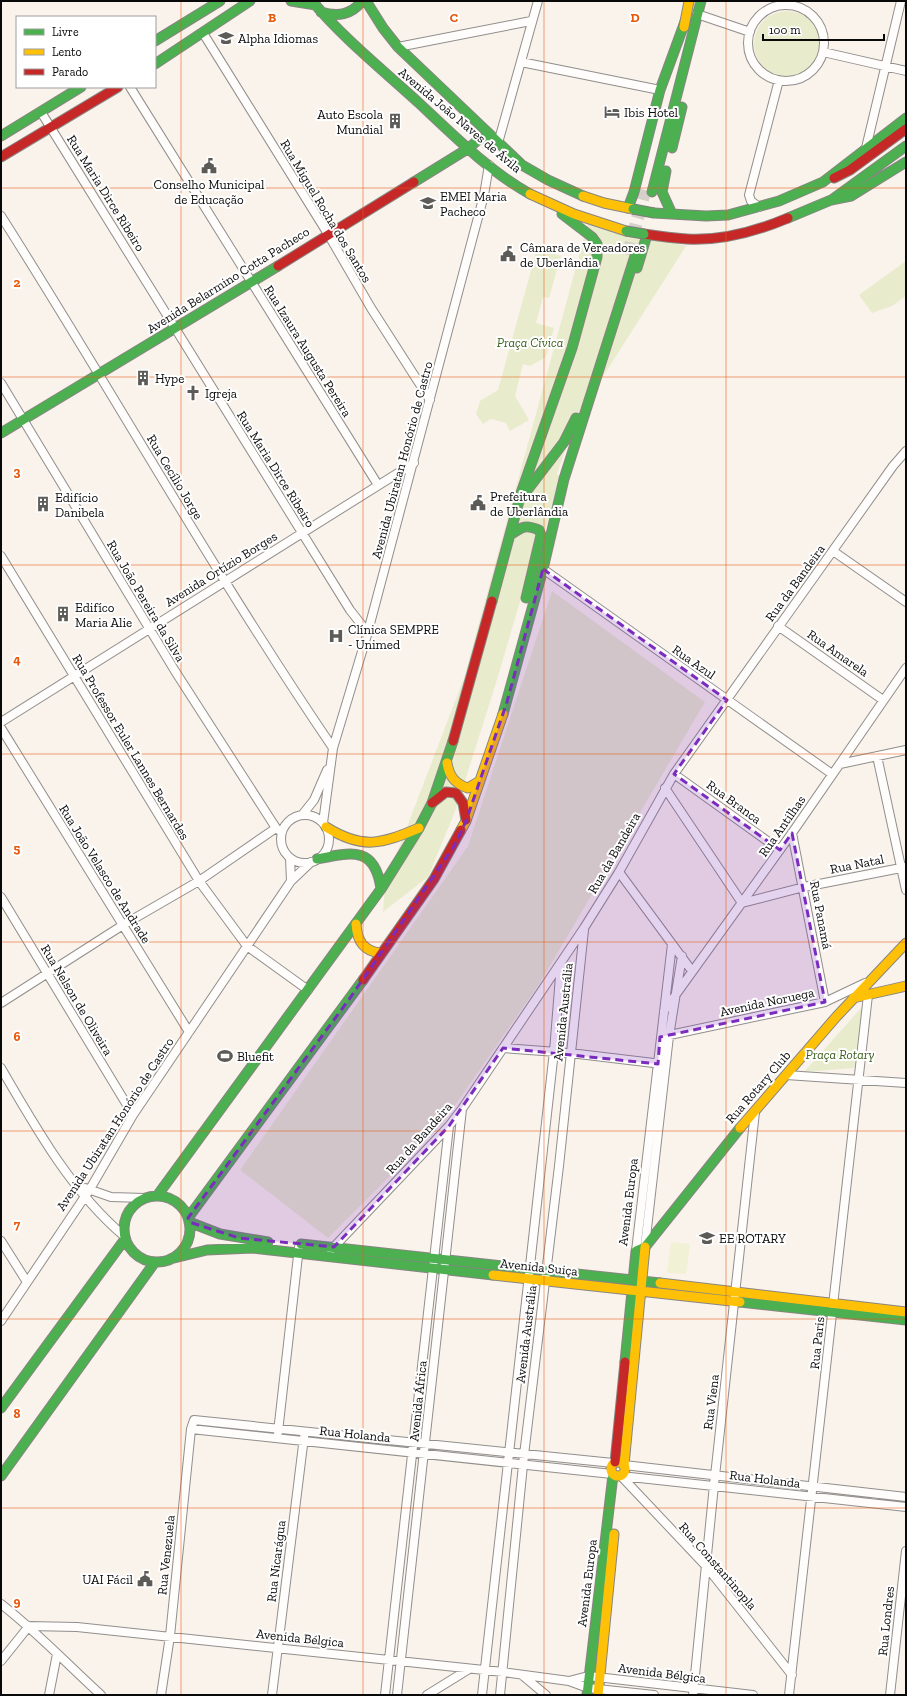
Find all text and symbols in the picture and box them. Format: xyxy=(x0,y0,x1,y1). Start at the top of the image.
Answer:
text: B xyxy=(268,10,276,25)
text: C xyxy=(450,10,458,25)
text: D xyxy=(630,10,640,25)
legend xyxy=(16,16,156,88)
scale bar xyxy=(763,16,884,42)
text: 100 m xyxy=(769,23,801,37)
text: Livre xyxy=(52,25,79,39)
school or university icon: Alpha Idiomas xyxy=(217,29,235,47)
place label: Alpha Idiomas xyxy=(238,31,318,46)
text: Lento xyxy=(52,45,82,59)
street label: Avenida João Naves de Ávila xyxy=(396,64,525,176)
text: Parado xyxy=(52,65,88,79)
hotel icon: Ibis Hotel xyxy=(603,103,621,121)
place label: Ibis Hotel xyxy=(624,105,679,120)
place label: Auto Escola Mundial xyxy=(317,107,384,137)
building icon: Auto Escola Mundial xyxy=(386,112,404,130)
street label: Rua Maria Dirce Ribeiro xyxy=(64,132,148,254)
street label: Rua Miguel Rocha dos Santos xyxy=(277,137,375,285)
public building icon: Conselho Municipal de Educação xyxy=(200,157,218,175)
place label: Conselho Municipal de Educação xyxy=(154,177,265,207)
place label: EMEI Maria Pacheco xyxy=(440,189,508,219)
school or university icon: EMEI Maria Pacheco xyxy=(419,194,437,212)
street label: Avenida Belarmino Cotta Pacheco xyxy=(144,224,312,336)
place label: Câmara de Vereadores de Uberlândia xyxy=(520,240,646,270)
public building icon: Câmara de Vereadores de Uberlândia xyxy=(499,245,517,263)
text: 2 xyxy=(14,275,21,290)
street label: Rua Izaura Augusta Pereira xyxy=(261,282,355,420)
park label: Praça Cívica xyxy=(497,335,563,350)
street label: Avenida Ubiratan Honório de Castro xyxy=(368,359,436,560)
building icon: Hype xyxy=(134,369,152,387)
place label: Hype xyxy=(155,371,184,386)
church icon: Igreja xyxy=(184,384,202,402)
place label: Igreja xyxy=(205,386,238,402)
street label: Rua Maria Dirce Ribeiro xyxy=(234,408,318,530)
street label: Rua Cecílio Jorge xyxy=(144,432,206,522)
text: 3 xyxy=(14,464,21,479)
place label: Prefeitura de Uberlândia xyxy=(490,489,569,519)
place label: Edifício Danibela xyxy=(55,490,105,520)
public building icon: Prefeitura de Uberlândia xyxy=(469,494,487,512)
building icon: Edifício Danibela xyxy=(34,495,52,513)
street label: Avenida Ortízio Borges xyxy=(162,528,280,610)
street label: Rua João Pereira da Silva xyxy=(104,538,189,665)
street label: Rua da Bandeira xyxy=(762,541,828,624)
place label: Edifíco Maria Alie xyxy=(75,600,132,630)
building icon: Edifíco Maria Alie xyxy=(54,605,72,623)
place label: Clínica SEMPRE - Unimed xyxy=(348,622,439,652)
street label: Rua Amarela xyxy=(804,626,872,680)
hospital icon: Clínica SEMPRE - Unimed xyxy=(327,627,345,645)
street label: Rua Azul xyxy=(669,642,719,683)
street label: Rua Professor Euler Lannes Bernardes xyxy=(70,651,193,843)
text: 4 xyxy=(13,652,21,667)
street label: Rua Branca xyxy=(704,777,765,827)
street label: Rua Antilhas xyxy=(755,792,809,859)
street label: Rua João Velasco de Andrade xyxy=(56,802,154,946)
street label: Rua da Bandeira xyxy=(585,809,644,896)
text: 5 xyxy=(14,841,21,856)
street label: Rua Natal xyxy=(829,851,886,877)
street label: Rua Panamá xyxy=(807,879,835,951)
street label: Rua Nelson de Oliveira xyxy=(38,942,116,1059)
street label: Avenida Austrália xyxy=(550,962,576,1062)
street label: Avenida Noruega xyxy=(718,985,816,1019)
text: 6 xyxy=(14,1029,21,1044)
street label: Avenida Ubiratan Honório de Castro xyxy=(53,1034,177,1213)
sports icon: Bluefit xyxy=(216,1047,234,1065)
park label: Praça Rotary xyxy=(806,1047,874,1062)
street label: Rua Rotary Club xyxy=(722,1048,794,1126)
place label: Bluefit xyxy=(237,1049,274,1064)
street label: Rua da Bandeira xyxy=(383,1099,456,1177)
street label: Avenida Europa xyxy=(615,1157,641,1247)
text: 7 xyxy=(14,1217,21,1232)
school or university icon: EE ROTARY xyxy=(698,1229,716,1247)
place label: EE ROTARY xyxy=(719,1231,786,1246)
street label: Avenida Suiça xyxy=(499,1255,579,1279)
street label: Avenida Austrália xyxy=(513,1283,540,1384)
street label: Rua Paris xyxy=(807,1316,827,1370)
street label: Avenida África xyxy=(406,1359,430,1442)
street label: Rua Viena xyxy=(700,1373,722,1431)
text: 8 xyxy=(13,1406,21,1421)
street label: Rua Holanda xyxy=(319,1423,392,1445)
street label: Rua Holanda xyxy=(729,1467,802,1491)
street label: Rua Venezuela xyxy=(154,1513,178,1596)
street label: Rua Nicarágua xyxy=(264,1519,289,1603)
street label: Rua Constantinopla xyxy=(676,1519,760,1613)
street label: Avenida Europa xyxy=(574,1538,600,1628)
public building icon: UAI Fácil xyxy=(136,1570,154,1588)
place label: UAI Fácil xyxy=(82,1572,134,1587)
street label: Rua Londres xyxy=(875,1585,897,1657)
text: 9 xyxy=(14,1594,21,1609)
street label: Avenida Bélgica xyxy=(255,1626,345,1650)
street label: Avenida Bélgica xyxy=(617,1660,707,1686)

